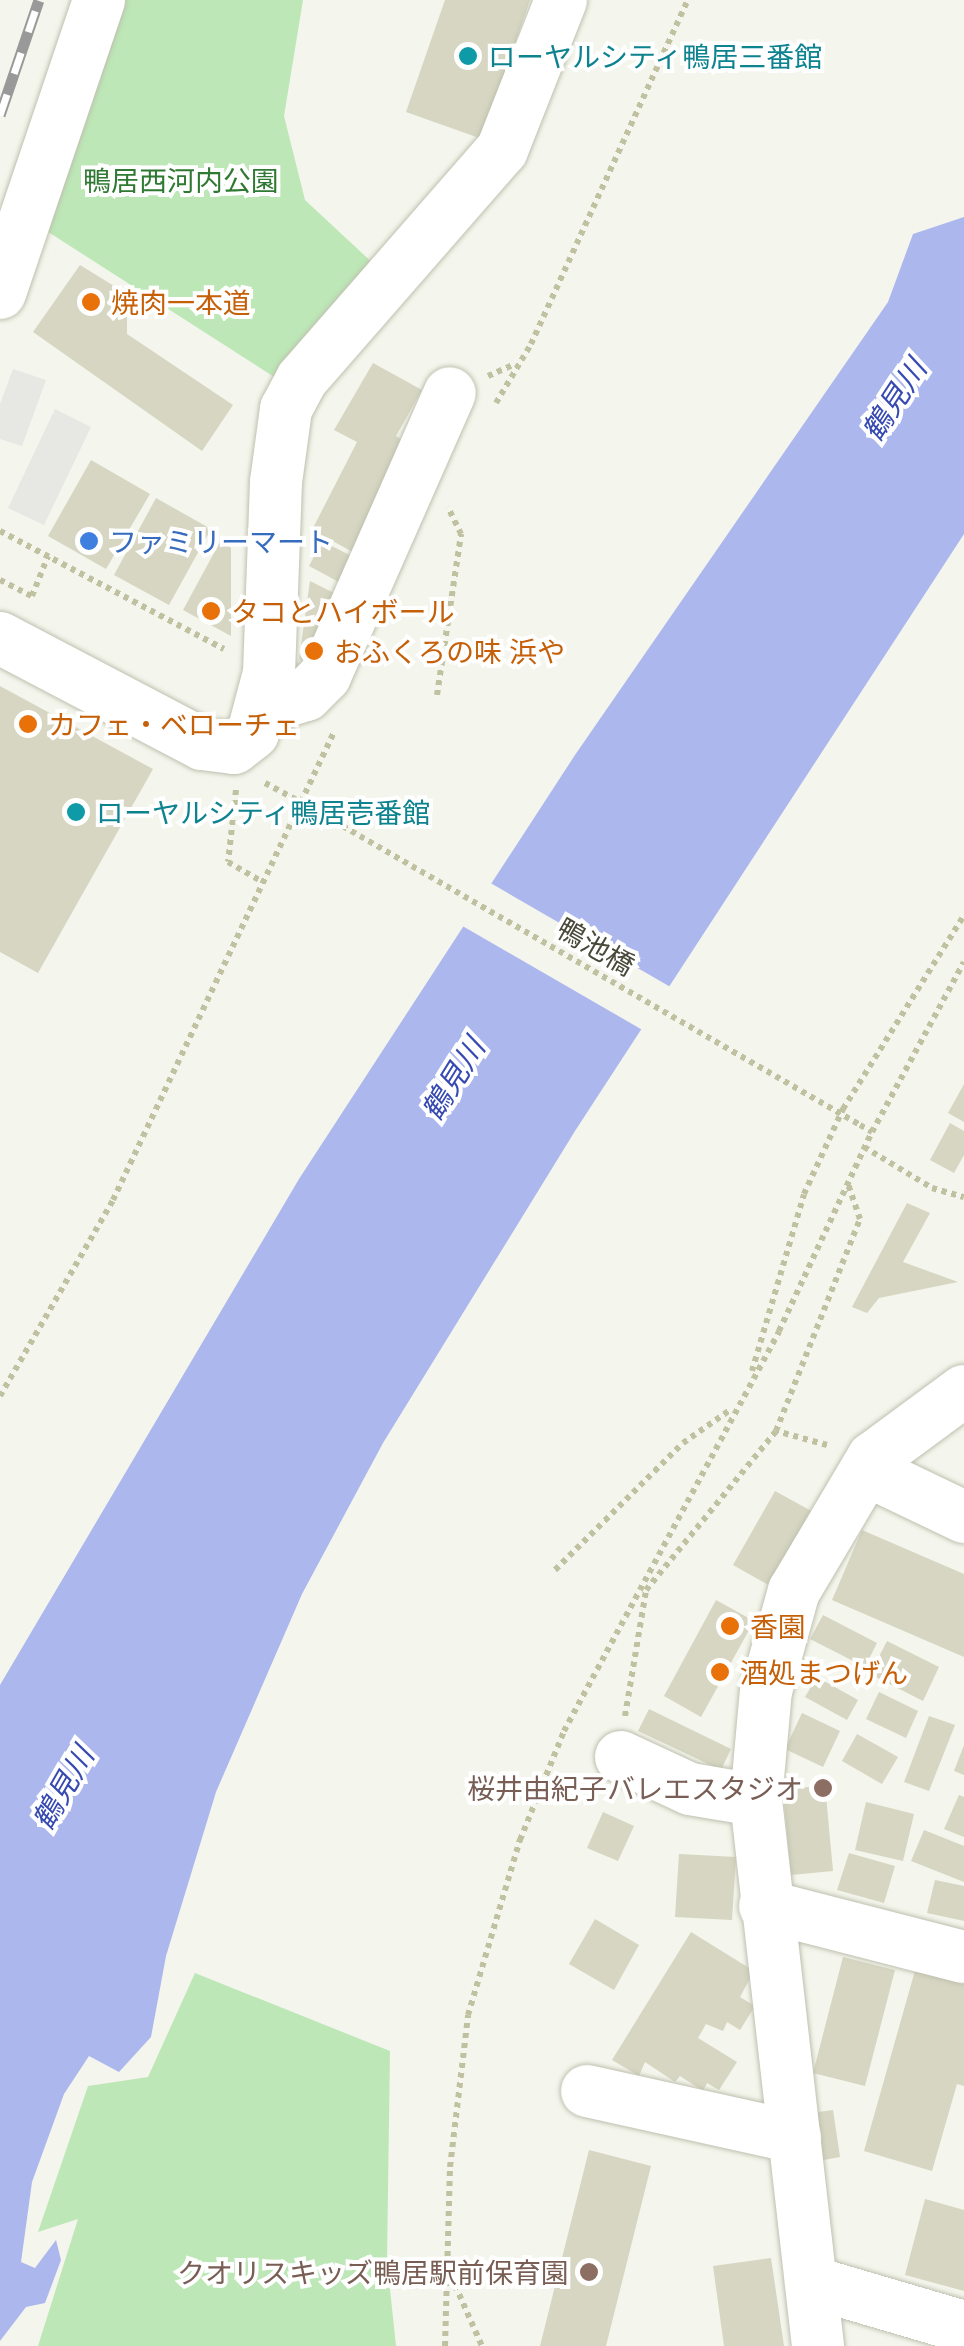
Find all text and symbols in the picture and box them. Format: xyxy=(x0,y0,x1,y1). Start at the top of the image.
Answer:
place label: ローヤルシティ鴨居三番館 xyxy=(488,39,824,73)
marker: ローヤルシティ鴨居三番館 xyxy=(457,45,479,67)
park label: 鴨居西河内公園 xyxy=(83,163,279,197)
place label: 焼肉一本道 xyxy=(111,285,251,319)
marker: 焼肉一本道 xyxy=(80,291,102,313)
water label: 鶴見川 xyxy=(854,352,934,448)
place label: ファミリーマート xyxy=(109,524,333,558)
marker: ファミリーマート xyxy=(78,530,100,552)
place label: タコとハイボール xyxy=(231,594,455,628)
marker: タコとハイボール xyxy=(200,600,222,622)
place label: おふくろの味 浜や xyxy=(334,634,565,668)
marker: おふくろの味 浜や xyxy=(303,640,325,662)
place label: カフェ・ベローチェ xyxy=(48,707,300,741)
marker: カフェ・ベローチェ xyxy=(17,713,39,735)
place label: ローヤルシティ鴨居壱番館 xyxy=(96,795,432,829)
marker: ローヤルシティ鴨居壱番館 xyxy=(65,801,87,823)
street label: 鴨池橋 xyxy=(551,910,641,982)
water label: 鶴見川 xyxy=(414,1031,492,1127)
place label: 香園 xyxy=(750,1609,806,1643)
marker: 香園 xyxy=(719,1615,741,1637)
place label: 酒処まつげん xyxy=(740,1655,908,1689)
marker: 酒処まつげん xyxy=(709,1661,731,1683)
water label: 鶴見川 xyxy=(25,1740,101,1836)
place label: 桜井由紀子バレエスタジオ xyxy=(467,1771,803,1805)
marker: 桜井由紀子バレエスタジオ xyxy=(812,1777,834,1799)
place label: クオリスキッズ鴨居駅前保育園 xyxy=(177,2255,569,2289)
marker: クオリスキッズ鴨居駅前保育園 xyxy=(578,2261,600,2283)

